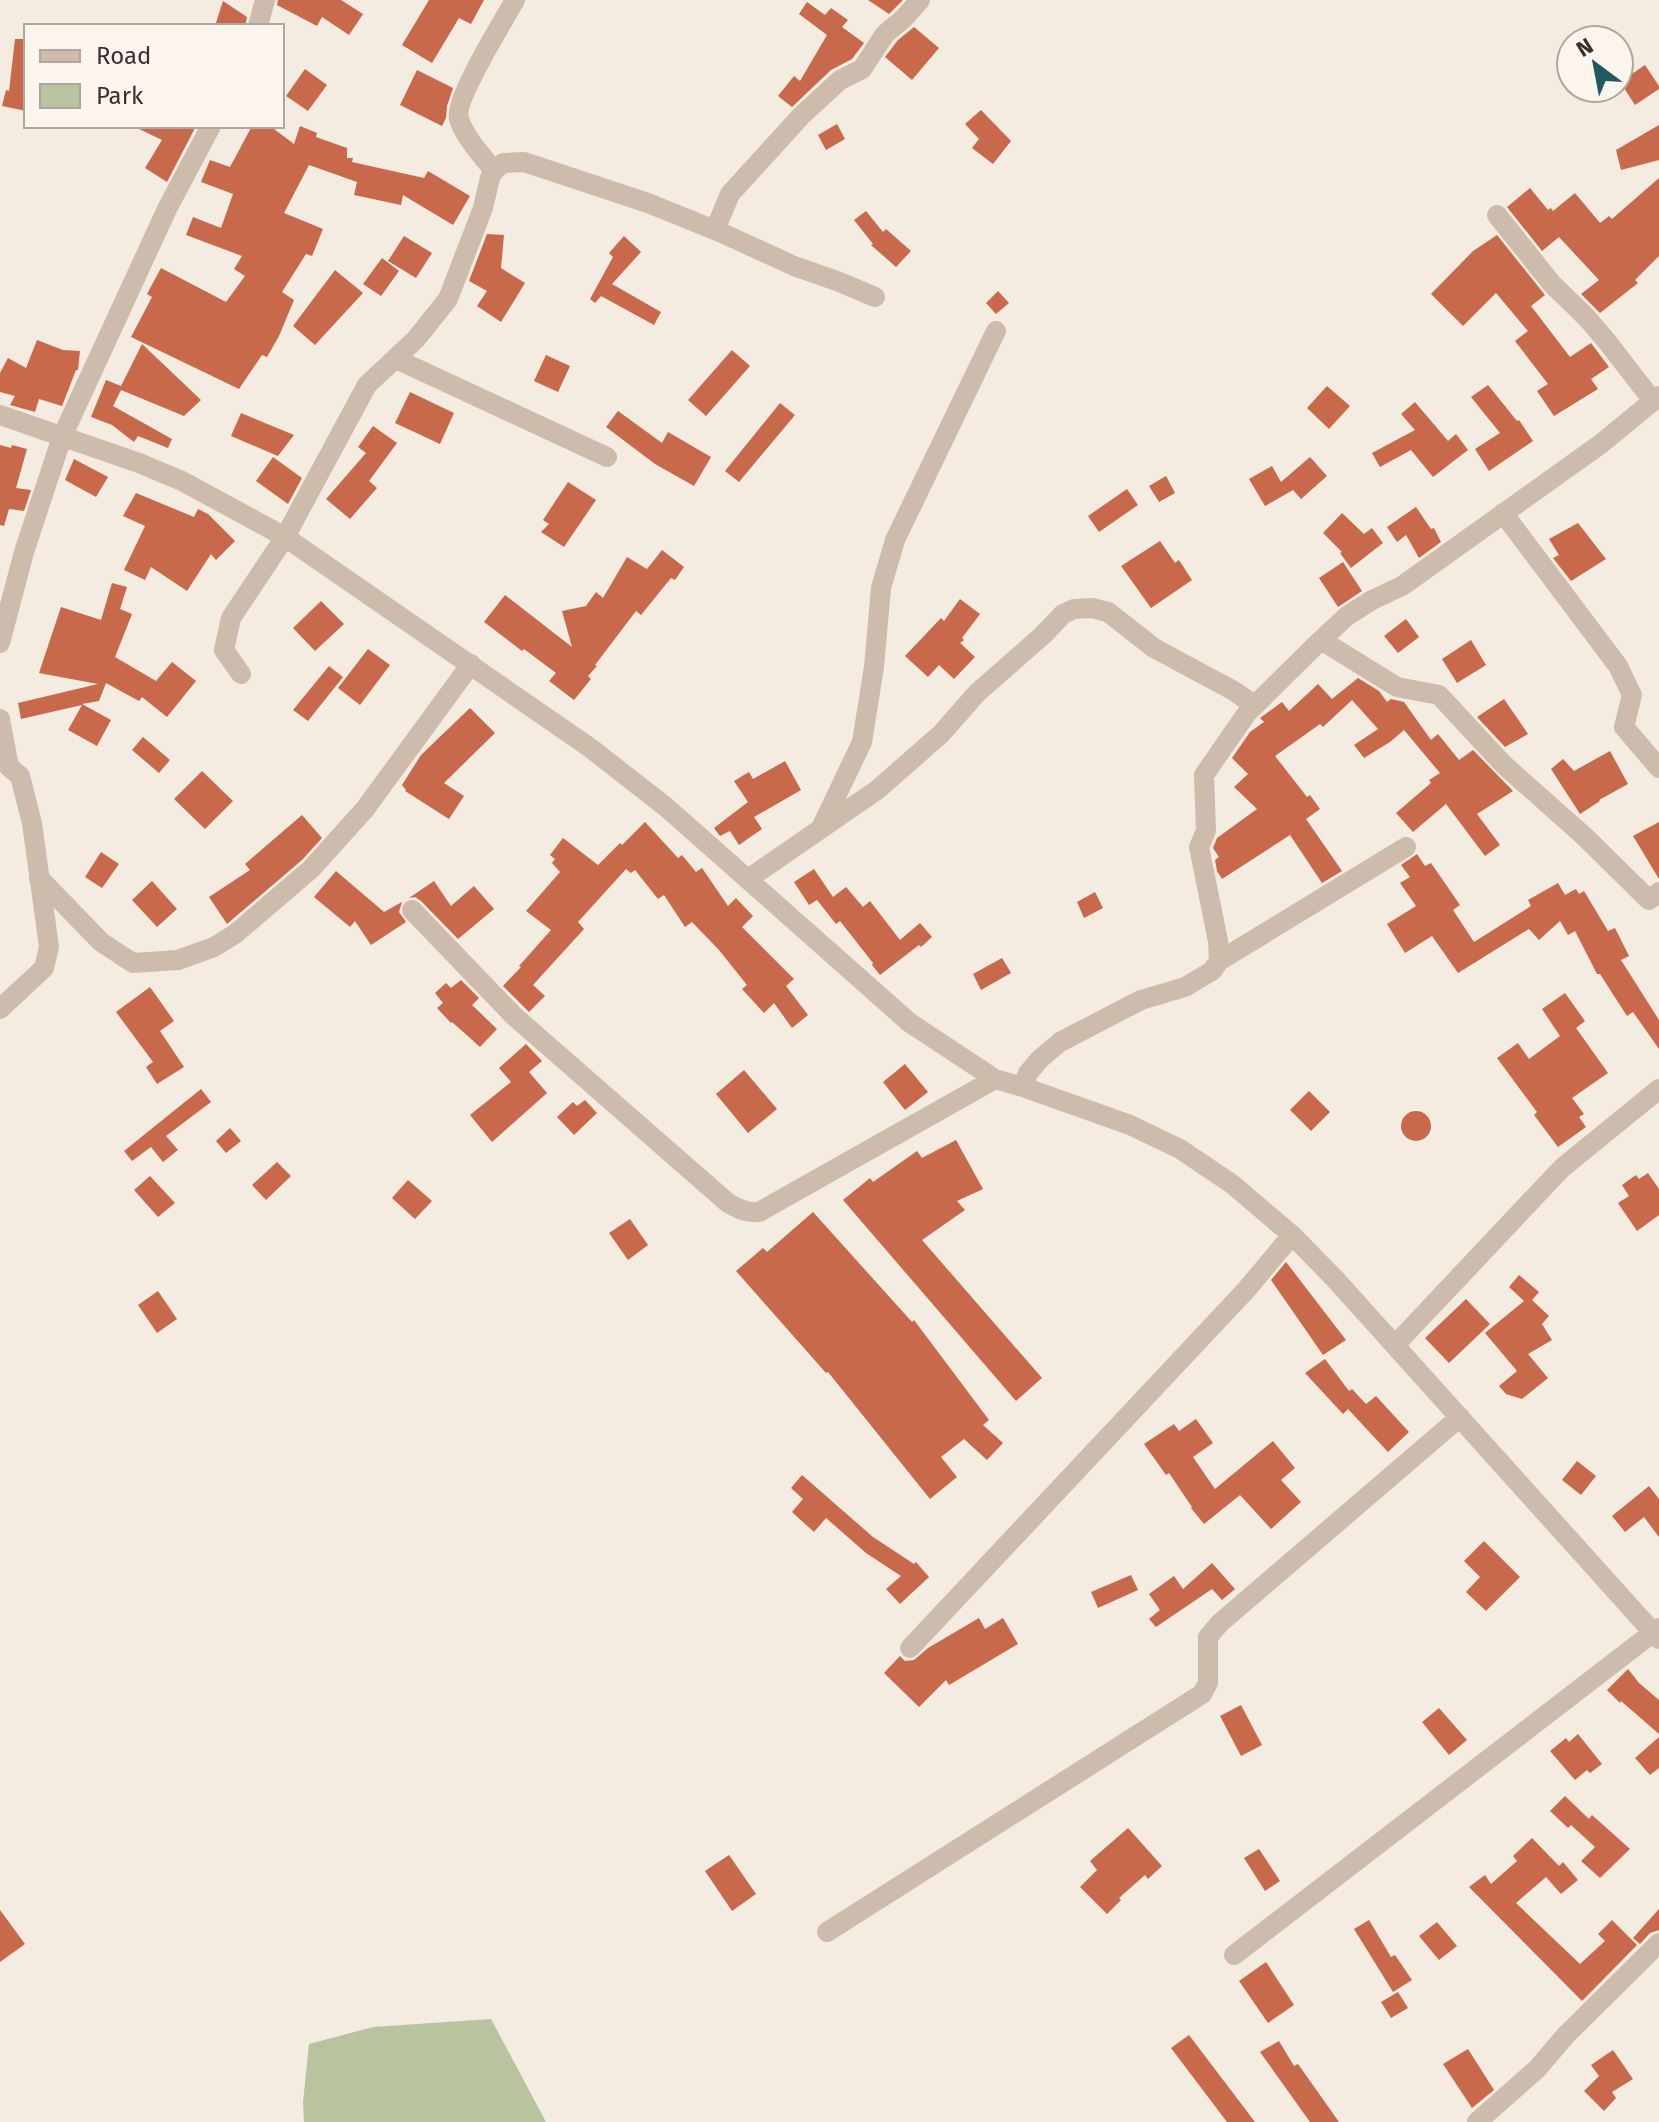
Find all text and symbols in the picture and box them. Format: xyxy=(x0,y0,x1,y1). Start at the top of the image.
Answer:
legend xyxy=(24,24,284,128)
north arrow xyxy=(1555,24,1635,104)
text: N xyxy=(1571,32,1598,63)
text: Road xyxy=(96,42,151,70)
text: Park xyxy=(96,82,144,110)

